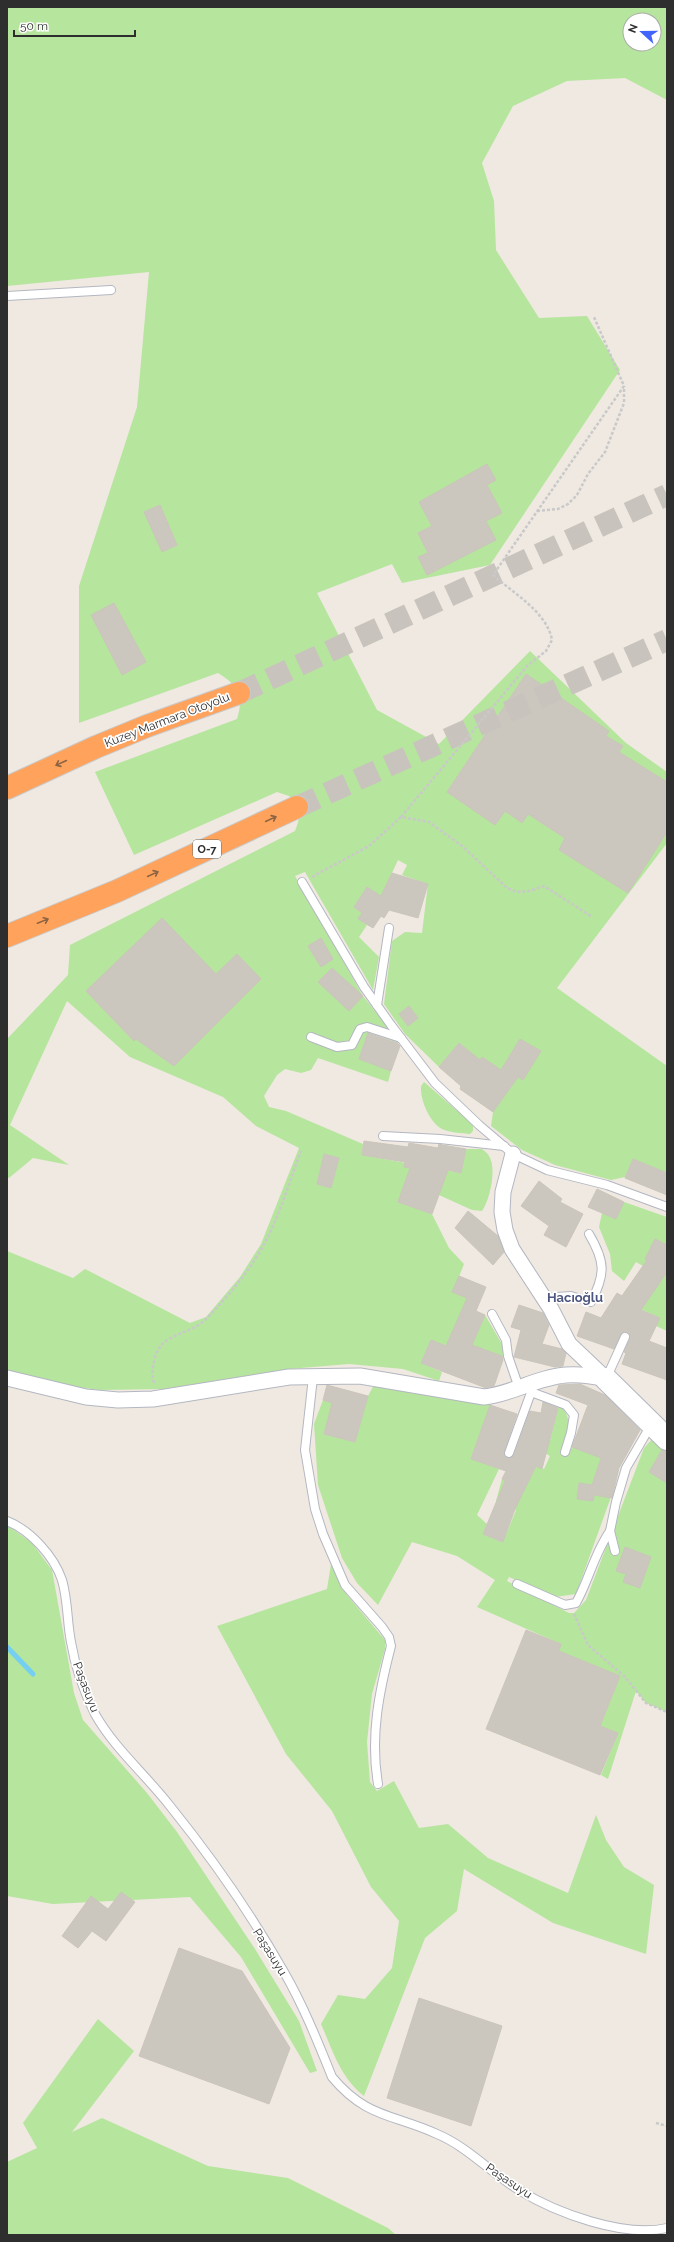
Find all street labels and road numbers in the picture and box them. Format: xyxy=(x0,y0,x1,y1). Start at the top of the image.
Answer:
street label: Kuzey Marmara Otoyolu xyxy=(103,690,231,750)
road number: O-7 xyxy=(193,840,221,858)
street label: Paşasuyu xyxy=(70,1660,102,1714)
street label: Paşasuyu xyxy=(250,1926,290,1978)
street label: Paşasuyu xyxy=(483,2160,535,2202)

